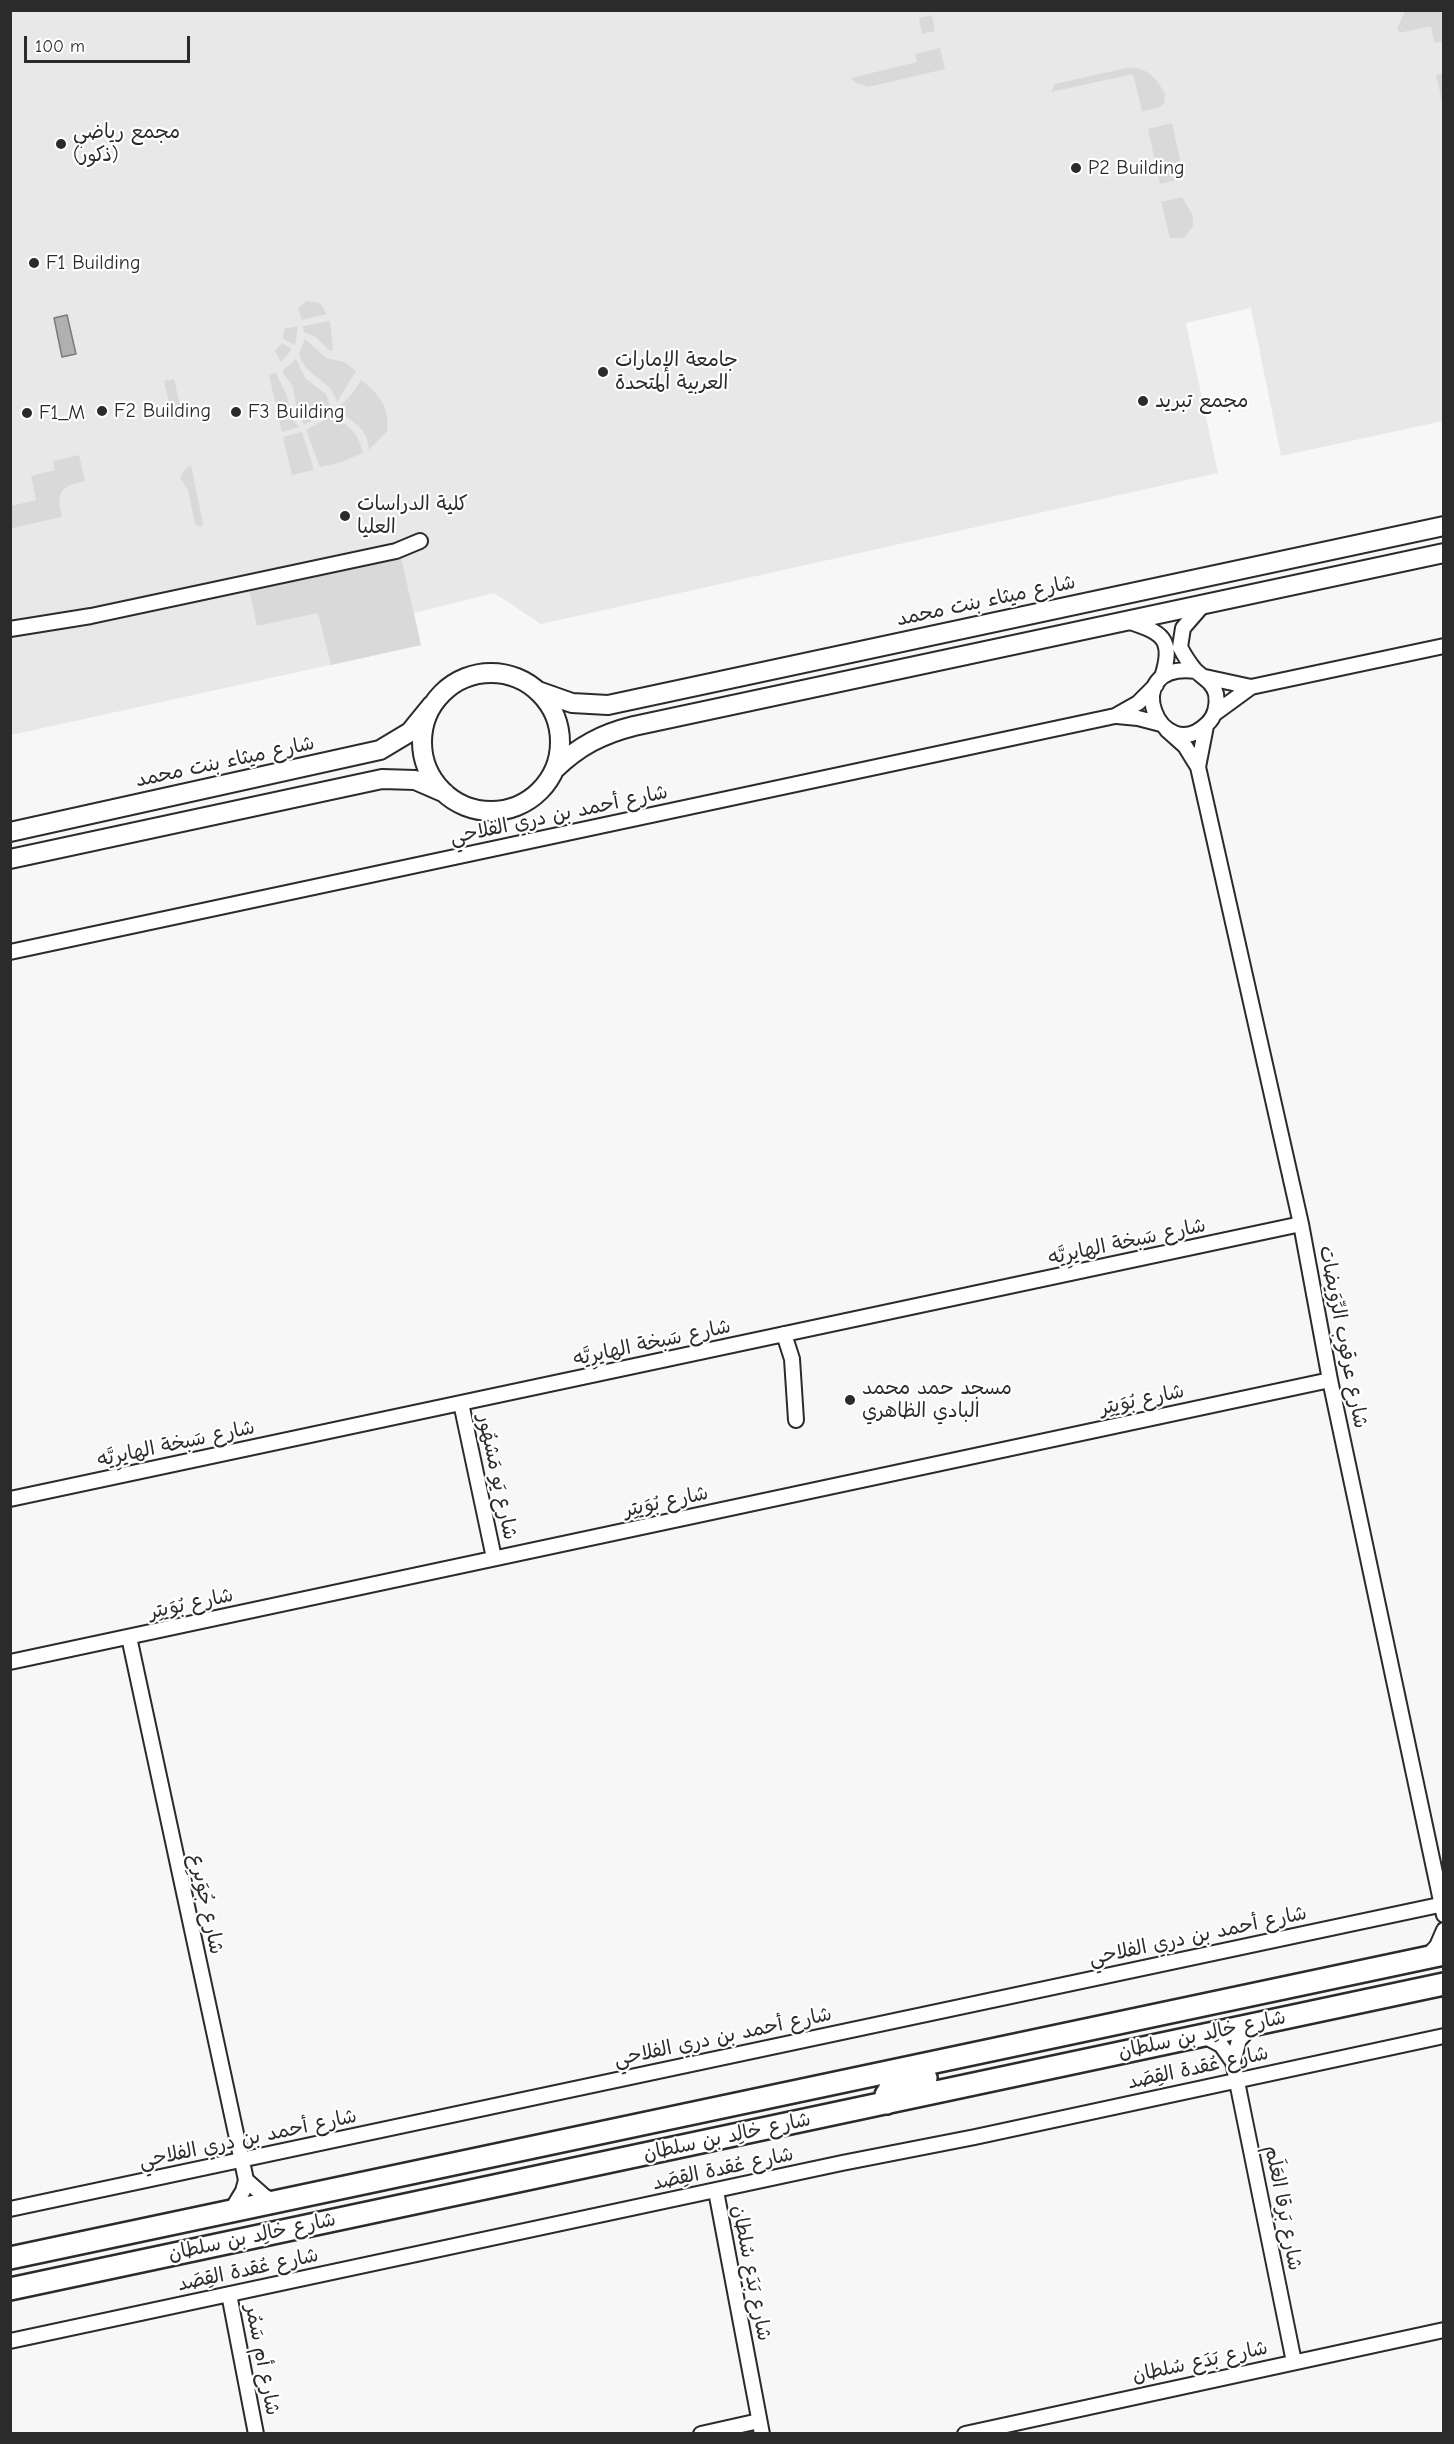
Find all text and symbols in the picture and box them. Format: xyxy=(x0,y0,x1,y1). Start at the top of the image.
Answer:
scale bar xyxy=(27,24,194,62)
text: 100 m xyxy=(35,36,85,57)
place label: مجمع رياضي (ذكور) xyxy=(73,120,180,167)
marker: مجمع رياضي (ذكور) xyxy=(54,137,68,151)
place label: P2 Building xyxy=(1088,156,1185,180)
marker: P2 Building xyxy=(1069,161,1083,175)
place label: F1 Building xyxy=(46,251,140,275)
marker: F1 Building xyxy=(27,256,41,270)
place label: جامعة الإمارات العربية المتحدة xyxy=(615,348,738,395)
marker: جامعة الإمارات العربية المتحدة xyxy=(596,365,610,379)
place label: مجمع تبريد xyxy=(1155,389,1248,413)
marker: مجمع تبريد xyxy=(1136,394,1150,408)
place label: F2 Building xyxy=(114,399,211,423)
place label: F3 Building xyxy=(248,400,345,424)
place label: F1_M xyxy=(39,401,85,425)
marker: F2 Building xyxy=(95,404,109,418)
marker: F3 Building xyxy=(229,405,243,419)
marker: F1_M xyxy=(20,406,34,420)
place label: كلية الدراسات العليا xyxy=(357,492,468,539)
marker: كلية الدراسات العليا xyxy=(338,509,352,523)
street label: شارع ميثاء بنت محمد xyxy=(894,570,1078,632)
street label: شارع ميثاء بنت محمد xyxy=(133,731,317,793)
street label: شارع أحمد بن دري الفلاحي xyxy=(448,780,670,850)
street label: شارع سَبخة الهايرِيَّه xyxy=(1046,1214,1208,1270)
street label: شارع عرقوب الرِّوَيضات xyxy=(1313,1244,1373,1430)
street label: شارع سَبخة الهايرِيَّه xyxy=(571,1315,733,1371)
place label: مسجد حمد محمد البادي الظاهري xyxy=(862,1376,1012,1423)
street label: شارع بُوَيتِر xyxy=(1097,1379,1187,1421)
marker: مسجد حمد محمد البادي الظاهري xyxy=(843,1393,857,1407)
street label: شارع يَو مَشهُور xyxy=(472,1412,522,1542)
street label: شارع سَبخة الهايرِيَّه xyxy=(95,1416,257,1472)
street label: شارع بُوَيتِر xyxy=(621,1481,711,1523)
street label: شارع بُوَيتِر xyxy=(146,1583,236,1625)
street label: شارع جُوَيرِع xyxy=(184,1852,228,1956)
street label: شارع أحمد بن دري الفلاحي xyxy=(1087,1901,1309,1971)
street label: شارع أحمد بن دري الفلاحي xyxy=(612,2002,834,2072)
street label: شارع خالِد بن سلطان xyxy=(1116,2006,1288,2064)
street label: شارع عُقدة القِصَد xyxy=(1125,2041,1271,2095)
street label: شارع أحمد بن دري الفلاحي xyxy=(137,2104,359,2174)
street label: شارع خالِد بن سلطان xyxy=(641,2108,813,2166)
street label: شارع عُقدة القِصَد xyxy=(650,2142,796,2196)
street label: شارع بَرقا العَلَم xyxy=(1259,2143,1307,2273)
street label: شارع بَدَع سُلطان xyxy=(726,2203,776,2343)
street label: شارع خالِد بن سلطان xyxy=(166,2208,338,2266)
street label: شارع عُقدة القِصَد xyxy=(175,2243,321,2297)
street label: شارع أم سَمُر xyxy=(240,2303,284,2417)
street label: شارع بَدَع سُلطان xyxy=(1130,2336,1270,2388)

